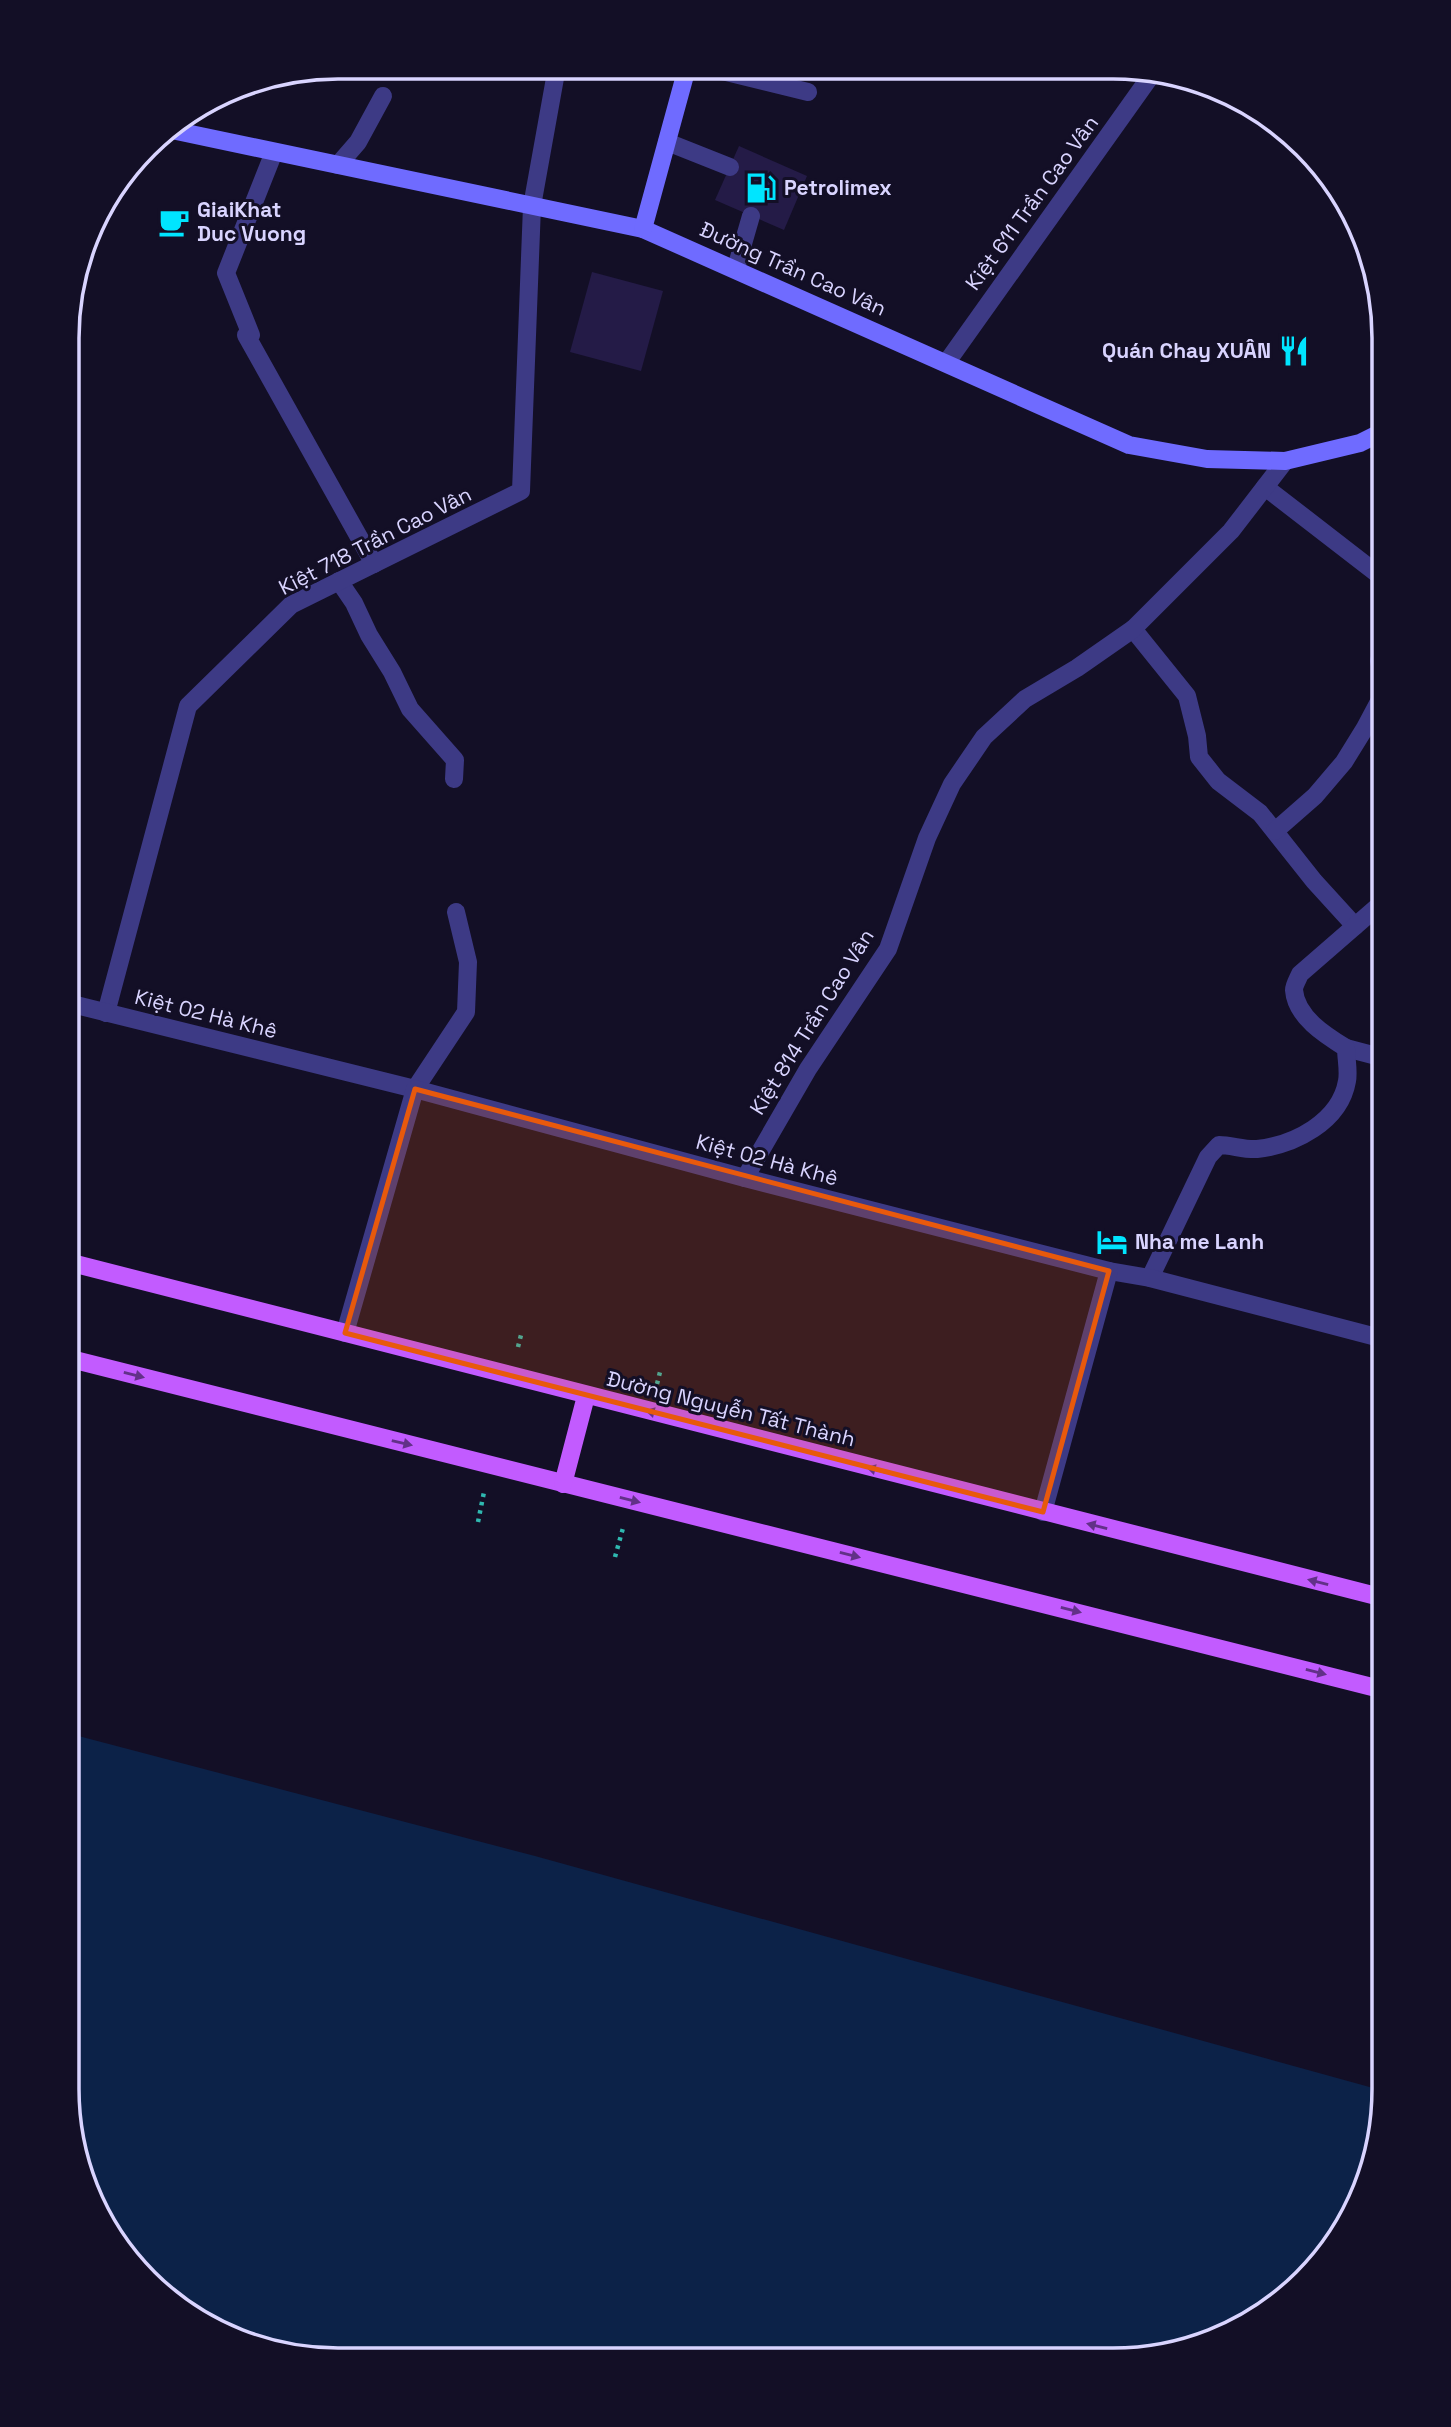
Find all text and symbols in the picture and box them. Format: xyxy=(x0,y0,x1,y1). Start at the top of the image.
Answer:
street label: Kiệt 611 Trần Cao Vân xyxy=(959,110,1104,295)
fuel station icon: Petrolimex xyxy=(744,171,778,205)
place label: Petrolimex xyxy=(784,174,892,201)
place label: GiaiKhat Duc Vuong xyxy=(197,196,306,247)
cafe icon: GiaiKhat Duc Vuong xyxy=(157,205,191,239)
street label: Đường Trần Cao Vân xyxy=(696,215,890,322)
restaurant icon: Quán Chay XUÂN xyxy=(1277,334,1311,368)
place label: Quán Chay XUÂN xyxy=(1102,337,1271,364)
street label: Kiệt 718 Trần Cao Vân xyxy=(274,480,476,601)
street label: Kiệt 814 Trần Cao Vân xyxy=(743,924,880,1120)
street label: Kiệt 02 Hà Khê xyxy=(132,983,280,1044)
street label: Kiệt 02 Hà Khê xyxy=(693,1128,841,1191)
hotel icon: Nha me Lanh xyxy=(1095,1225,1129,1259)
place label: Nha me Lanh xyxy=(1135,1228,1264,1255)
street label: Đường Nguyễn Tất Thành xyxy=(604,1365,858,1452)
one-way arrow xyxy=(123,1370,145,1381)
one-way arrow xyxy=(645,1407,667,1418)
one-way arrow xyxy=(391,1438,413,1449)
one-way arrow xyxy=(866,1464,888,1475)
one-way arrow xyxy=(619,1495,641,1506)
one-way arrow xyxy=(1086,1520,1108,1531)
one-way arrow xyxy=(839,1550,861,1561)
one-way arrow xyxy=(1307,1576,1329,1587)
one-way arrow xyxy=(1060,1605,1082,1616)
one-way arrow xyxy=(1305,1667,1327,1678)

